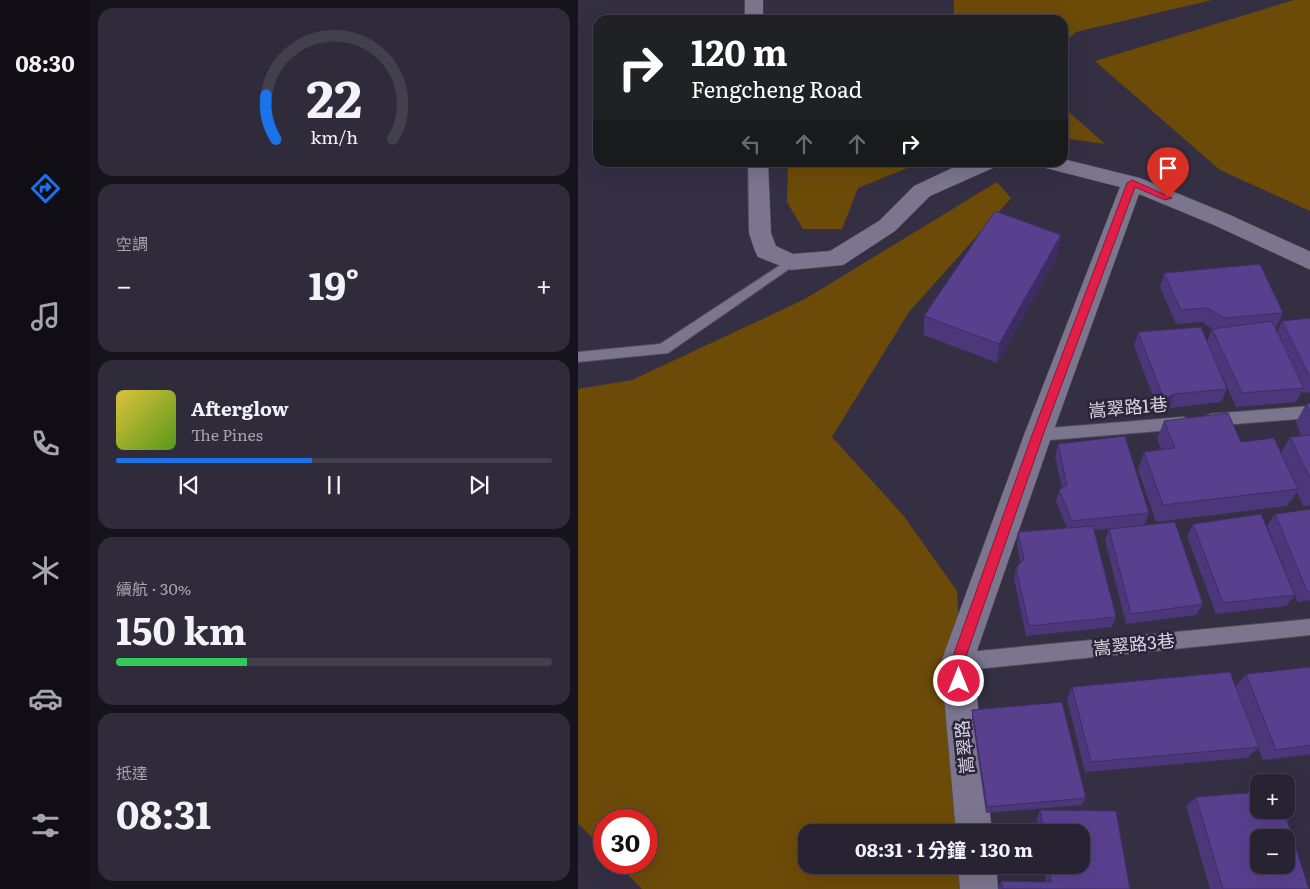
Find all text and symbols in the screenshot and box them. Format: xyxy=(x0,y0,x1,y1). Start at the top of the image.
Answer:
text: 120 m xyxy=(691,25,788,77)
icon: right xyxy=(608,35,673,100)
text: 08:30 xyxy=(15,46,75,79)
text: 22 xyxy=(306,57,362,134)
text: Fengcheng Road xyxy=(691,72,862,105)
text: km/h xyxy=(310,123,358,150)
icon: left xyxy=(737,130,765,158)
icon: ahead xyxy=(790,130,818,158)
icon: ahead xyxy=(843,130,871,158)
icon: right xyxy=(896,130,924,158)
pin xyxy=(1147,147,1189,198)
icon: arrive xyxy=(1154,154,1182,182)
icon: directions xyxy=(28,171,63,206)
text: 空調 xyxy=(116,231,148,255)
text: 19° xyxy=(309,255,360,312)
text: − xyxy=(116,263,132,305)
text: + xyxy=(536,263,552,305)
icon: music xyxy=(28,299,63,334)
street label: 嵩翠路1巷 xyxy=(1087,390,1169,423)
text: Afterglow xyxy=(191,394,289,422)
text: The Pines xyxy=(191,422,263,446)
icon: phone xyxy=(28,426,63,461)
icon: previous xyxy=(175,471,203,499)
icon: pause xyxy=(320,471,348,499)
icon: next xyxy=(465,471,493,499)
icon: climate xyxy=(28,553,63,588)
text: 續航 · 30% xyxy=(116,576,191,600)
text: 150 km xyxy=(116,600,247,657)
street label: 嵩翠路3巷 xyxy=(1092,626,1176,661)
position arrow xyxy=(932,654,984,706)
icon: car xyxy=(28,681,63,716)
street label: 嵩翠路 xyxy=(947,719,980,775)
text: 抵達 xyxy=(116,760,148,784)
map controls xyxy=(1250,774,1295,874)
button: + xyxy=(1250,774,1295,819)
text: 08:31 xyxy=(116,784,211,841)
icon: filters xyxy=(28,808,63,843)
speed limit sign: 30 xyxy=(593,809,658,874)
button: − xyxy=(1250,829,1295,874)
text: 08:31 · 1 分鐘 · 130 m xyxy=(855,835,1033,863)

